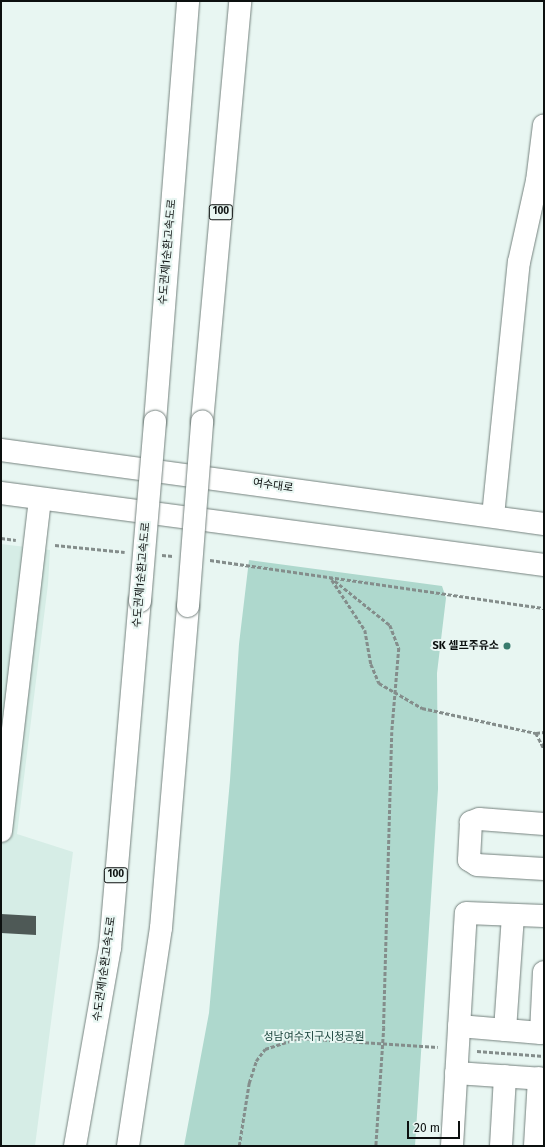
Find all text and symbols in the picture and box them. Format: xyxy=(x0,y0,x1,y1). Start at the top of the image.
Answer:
street label: 수도권제1순환고속도로 xyxy=(157,199,179,305)
road number: 100 xyxy=(208,204,234,220)
street label: 여수대로 xyxy=(252,477,294,495)
street label: 수도권제1순환고속도로 xyxy=(131,522,153,628)
place label: SK 셀프주유소 xyxy=(433,639,499,653)
marker: SK 셀프주유소 xyxy=(502,641,512,651)
road number: 100 xyxy=(103,867,129,883)
street label: 수도권제1순환고속도로 xyxy=(91,916,119,1022)
park label: 성남여수지구시청공원 xyxy=(263,1030,365,1044)
scale bar xyxy=(409,1113,462,1139)
text: 20 m xyxy=(414,1121,440,1135)

